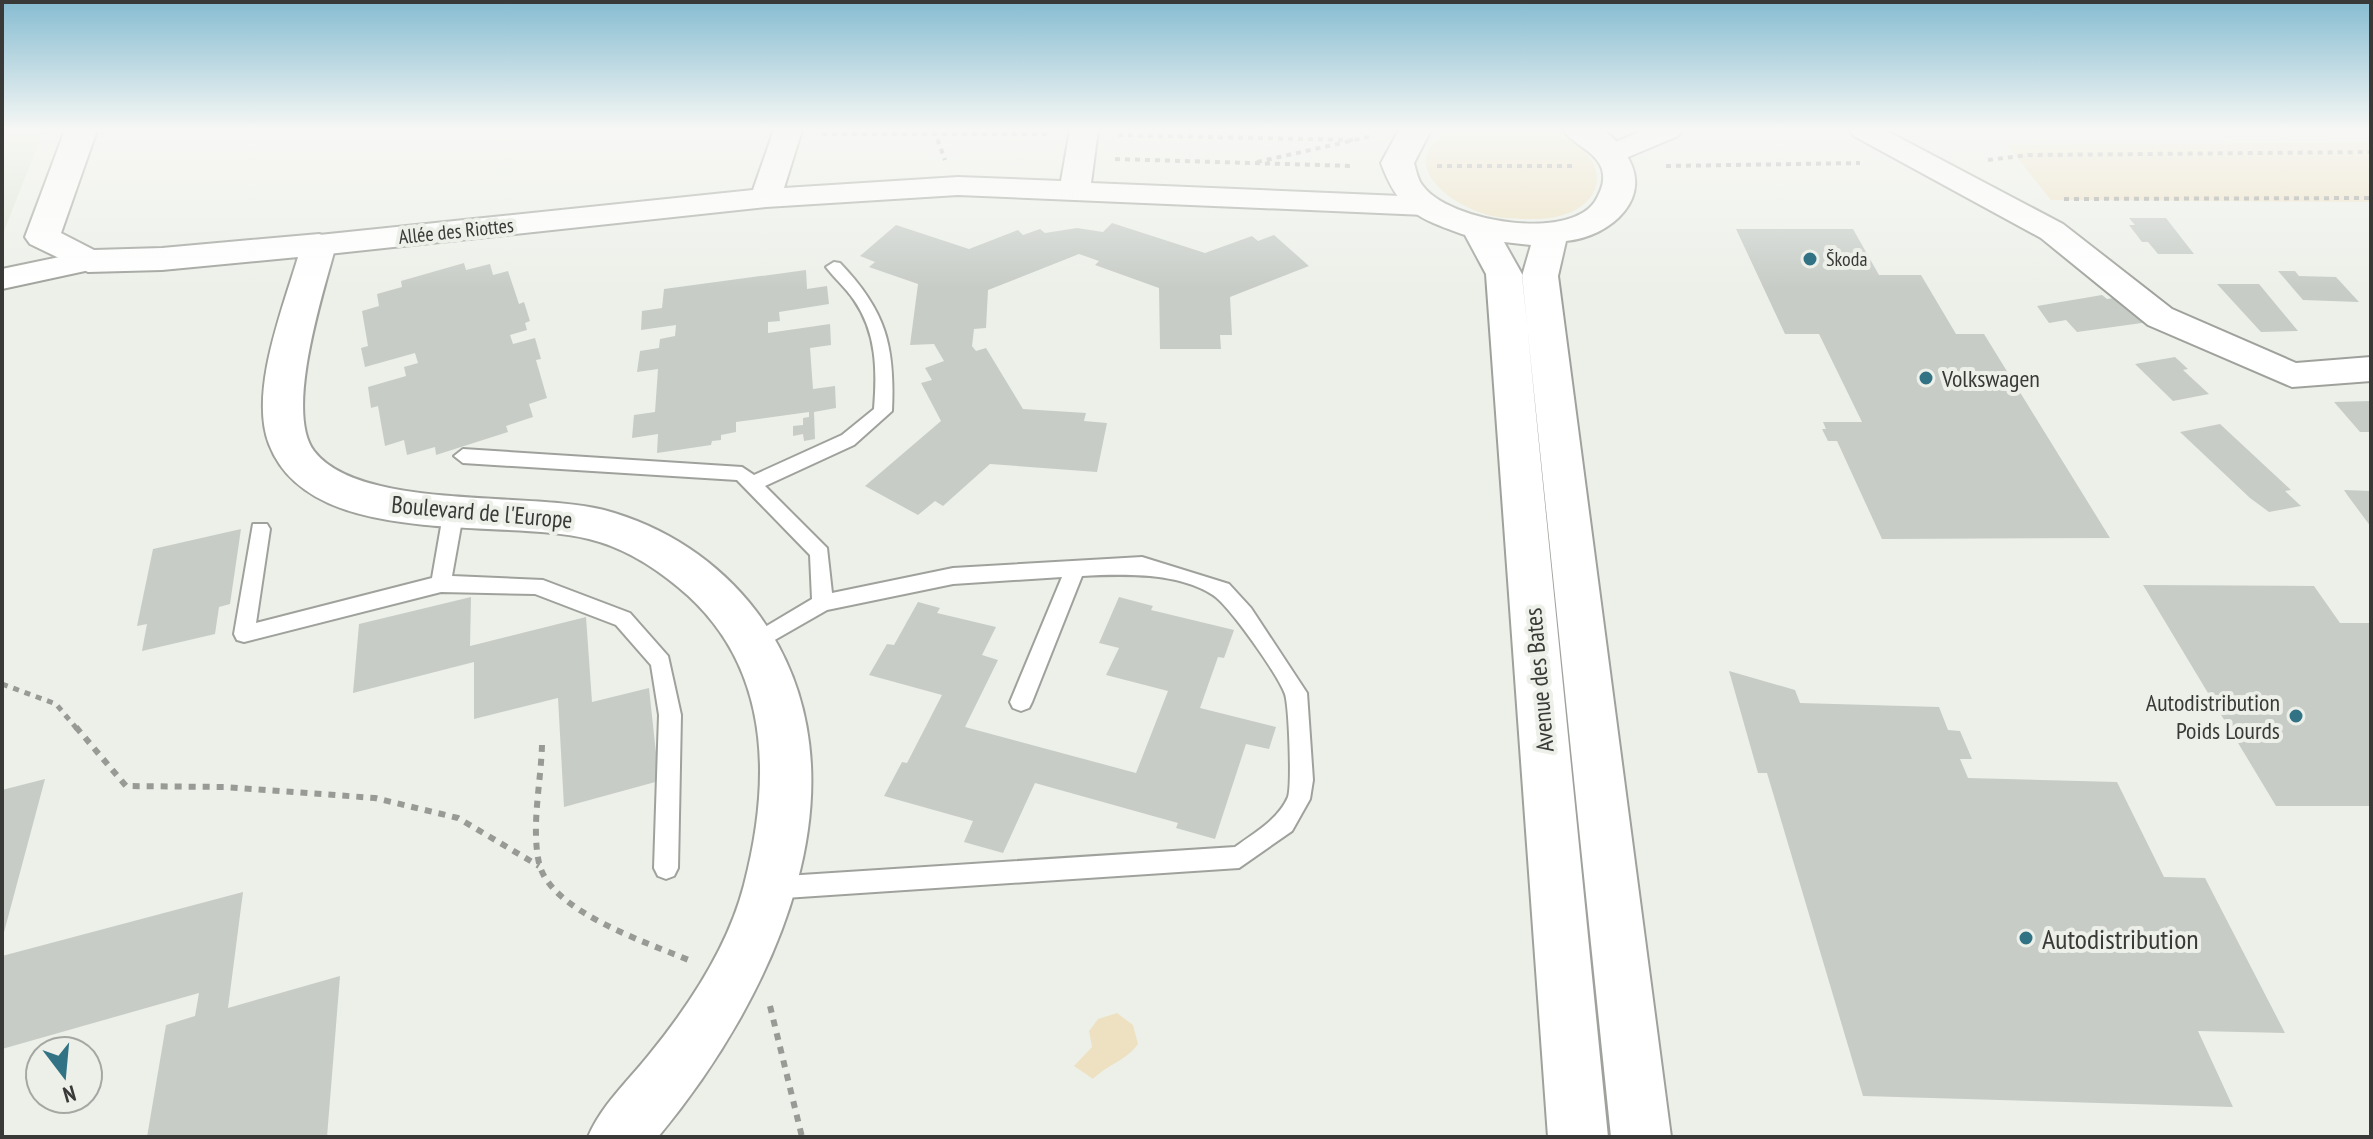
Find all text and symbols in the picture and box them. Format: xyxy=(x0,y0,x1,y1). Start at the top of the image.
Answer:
street label: Allée des Riottes xyxy=(397,212,515,250)
place label: Škoda xyxy=(1826,246,1867,272)
marker: Škoda xyxy=(1801,250,1819,268)
place label: Volkswagen xyxy=(1941,363,2040,394)
marker: Volkswagen xyxy=(1917,369,1935,387)
street label: Boulevard de l'Europe xyxy=(390,489,574,535)
street label: Avenue des Bates xyxy=(1517,607,1561,753)
place label: Autodistribution Poids Lourds xyxy=(2146,687,2280,746)
marker: Autodistribution Poids Lourds xyxy=(2287,707,2305,725)
place label: Autodistribution xyxy=(2042,920,2199,957)
marker: Autodistribution xyxy=(2017,929,2035,947)
north arrow xyxy=(24,1035,104,1115)
text: N xyxy=(60,1079,79,1109)

